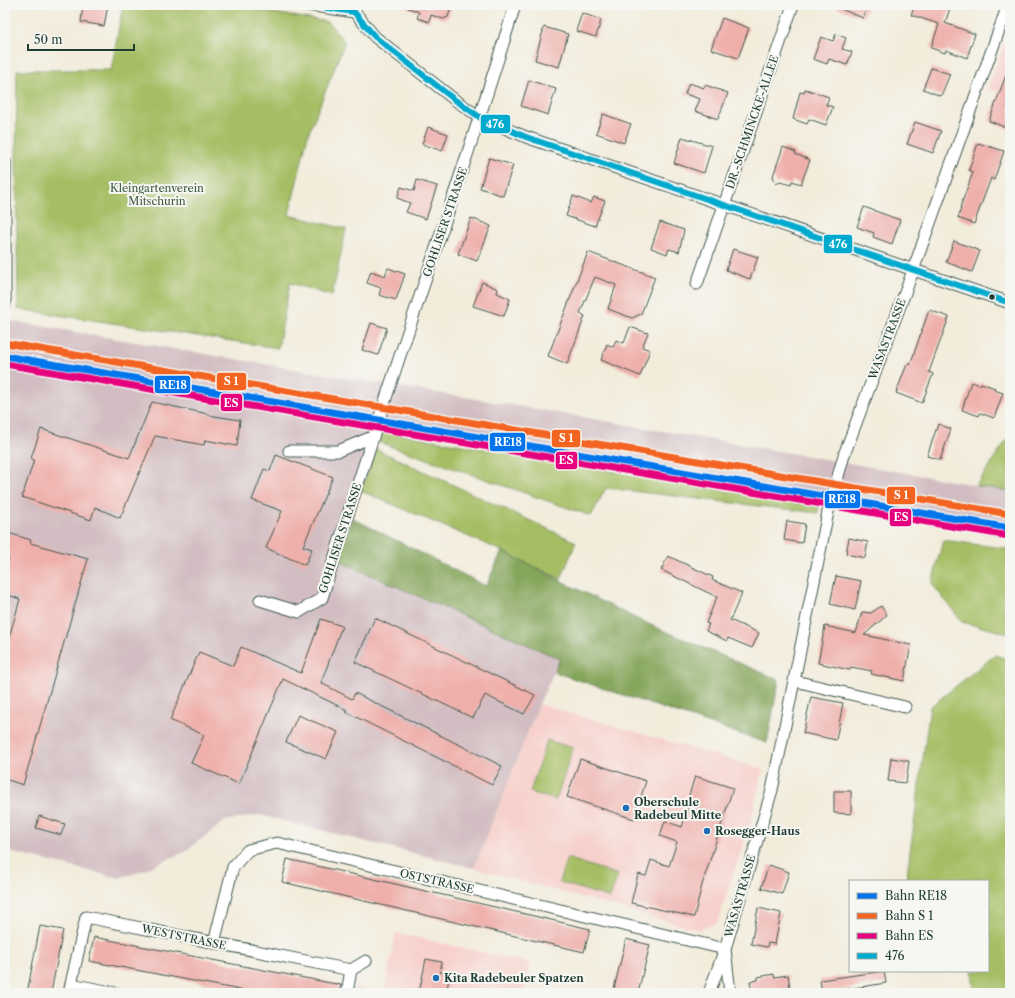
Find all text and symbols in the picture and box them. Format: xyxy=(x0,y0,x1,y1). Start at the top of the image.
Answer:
scale bar xyxy=(28,26,134,52)
text: 50 m xyxy=(34,32,63,47)
street label: DR.-SCHMINCKE-ALLEE xyxy=(722,53,782,191)
line badge: 476 xyxy=(480,114,511,134)
text: 476 xyxy=(486,117,505,131)
street label: GOHLISER STRASSE xyxy=(420,165,470,279)
park label: Kleingartenverein Mitschurin xyxy=(110,181,204,208)
line badge: 476 xyxy=(823,234,853,254)
text: 476 xyxy=(829,237,848,251)
unlabelled marker xyxy=(987,292,997,302)
street label: WASASTRASSE xyxy=(865,296,909,382)
line badge: S 1 xyxy=(216,372,247,391)
text: S 1 xyxy=(224,374,238,388)
line badge: RE18 xyxy=(154,375,191,394)
text: RE18 xyxy=(159,378,187,392)
line badge: ES xyxy=(220,393,243,412)
text: ES xyxy=(224,396,239,410)
line badge: S 1 xyxy=(551,429,581,448)
text: S 1 xyxy=(559,431,573,445)
line badge: RE18 xyxy=(489,432,526,452)
text: RE18 xyxy=(494,435,522,449)
line badge: ES xyxy=(555,451,578,470)
text: ES xyxy=(559,453,574,467)
street label: GOHLISER STRASSE xyxy=(316,481,365,595)
line badge: S 1 xyxy=(886,486,916,505)
text: S 1 xyxy=(894,488,908,502)
line badge: RE18 xyxy=(824,490,861,509)
text: RE18 xyxy=(828,492,856,506)
line badge: ES xyxy=(889,508,912,527)
text: ES xyxy=(894,510,909,524)
place label: Oberschule Radebeul Mitte xyxy=(634,795,722,822)
marker: Oberschule Radebeul Mitte xyxy=(621,803,631,813)
place label: Rosegger-Haus xyxy=(715,824,800,838)
marker: Rosegger-Haus xyxy=(702,826,712,836)
street label: WASASTRASSE xyxy=(721,852,759,940)
street label: OSTSTRASSE xyxy=(399,866,476,896)
legend xyxy=(849,880,989,972)
text: Bahn RE18 xyxy=(885,888,947,903)
text: Bahn S 1 xyxy=(885,908,933,923)
street label: WESTSTRASSE xyxy=(139,921,228,953)
text: Bahn ES xyxy=(885,928,933,943)
text: 476 xyxy=(885,948,905,963)
place label: Kita Radebeuler Spatzen xyxy=(444,971,584,985)
marker: Kita Radebeuler Spatzen xyxy=(431,973,441,983)

